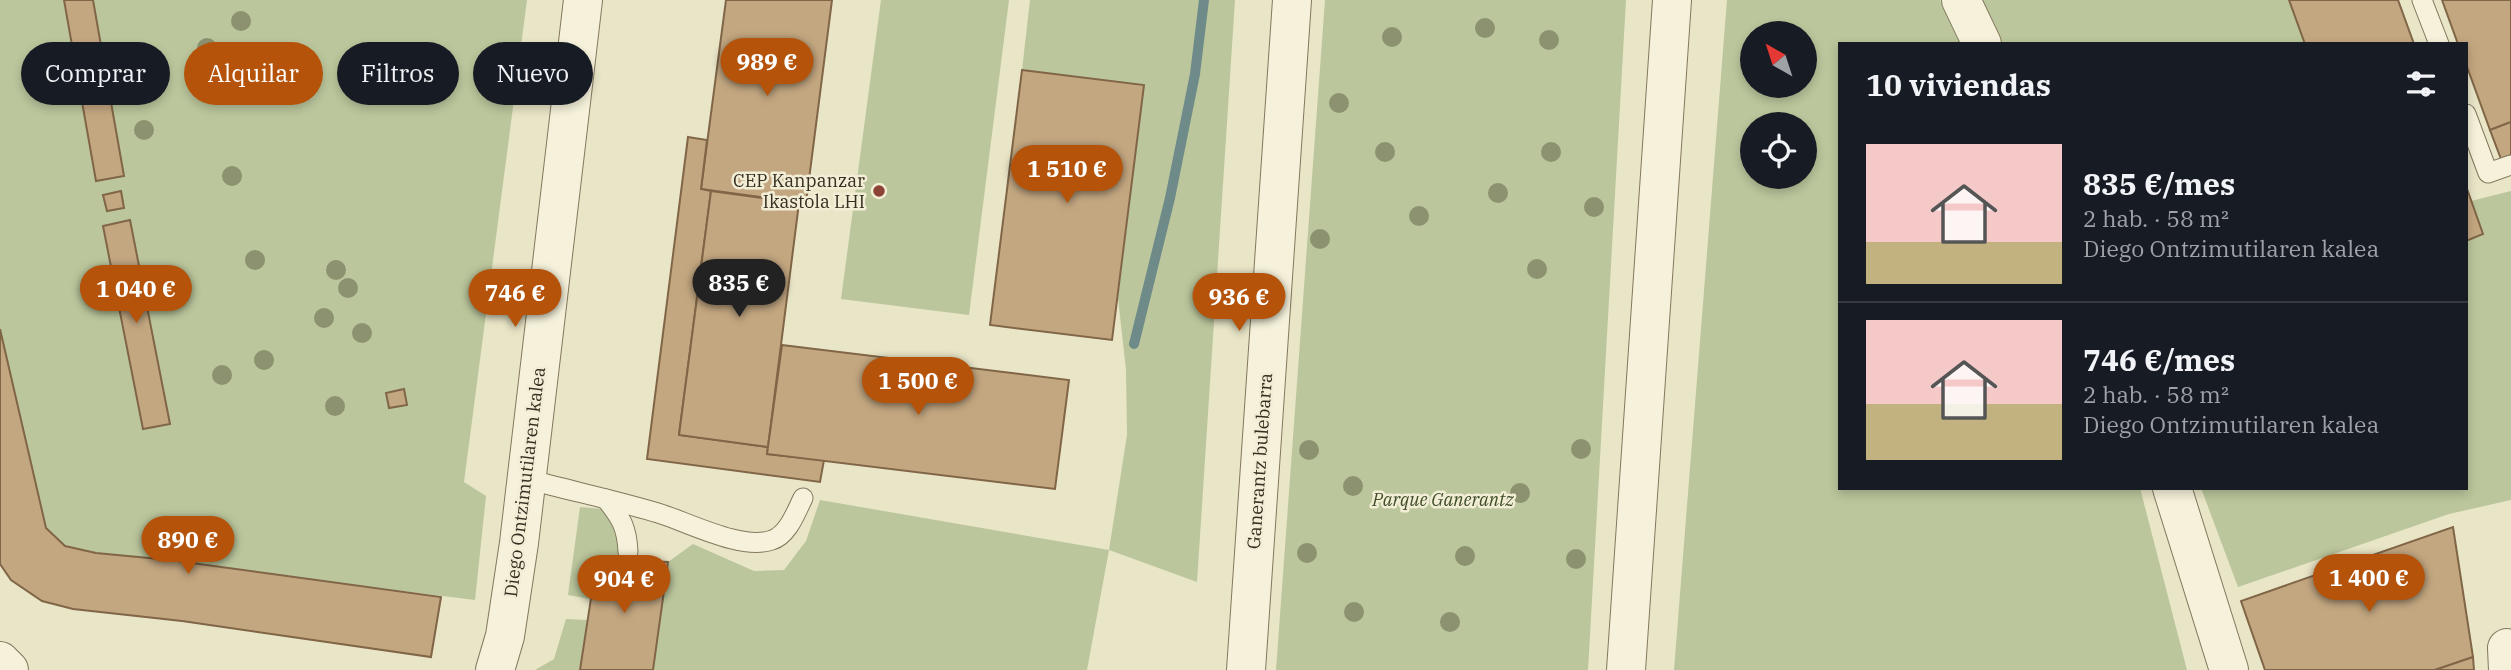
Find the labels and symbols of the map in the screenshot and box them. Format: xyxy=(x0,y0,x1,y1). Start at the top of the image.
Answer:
north arrow xyxy=(1740,21,1816,98)
pin: 989 € xyxy=(718,38,816,98)
pin: 1 510 € xyxy=(1002,146,1132,205)
place label: CEP Kanpanzar Ikastola LHI xyxy=(733,169,865,213)
marker: CEP Kanpanzar Ikastola LHI xyxy=(871,183,887,199)
pin: 835 € xyxy=(690,260,788,319)
pin: 1 040 € xyxy=(71,266,201,325)
pin: 746 € xyxy=(466,270,564,329)
pin: 936 € xyxy=(1190,274,1288,333)
pin: 1 500 € xyxy=(853,358,983,417)
street label: Diego Ontzimutilaren kalea xyxy=(499,365,550,598)
street label: Ganerantz bulebarra xyxy=(1242,372,1277,550)
park label: Parque Ganerantz xyxy=(1371,488,1514,511)
pin: 890 € xyxy=(139,516,237,576)
pin: 1 400 € xyxy=(2304,554,2434,614)
pin: 904 € xyxy=(575,556,673,615)

